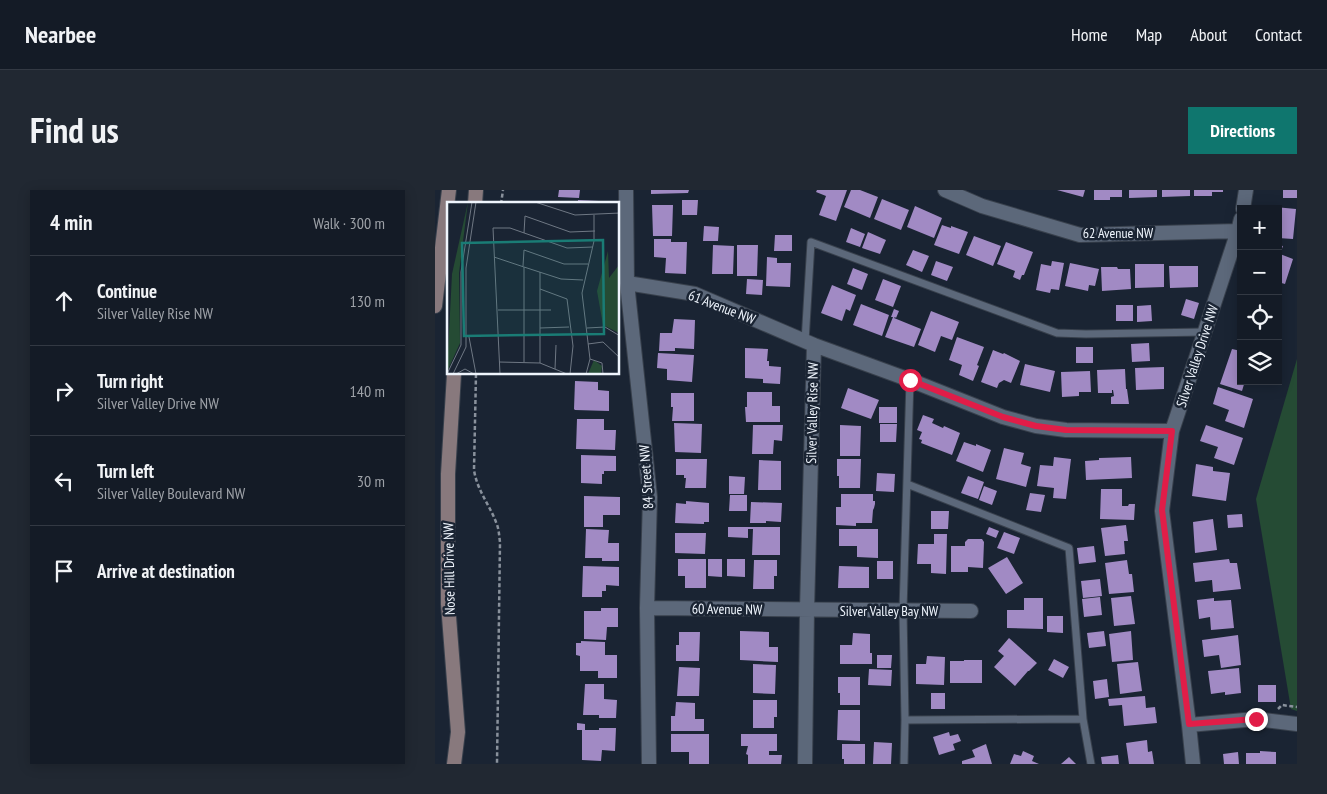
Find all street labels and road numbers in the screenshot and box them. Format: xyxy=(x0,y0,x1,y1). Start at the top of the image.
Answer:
street label: 62 Avenue NW xyxy=(1083,224,1154,242)
street label: 61 Avenue NW xyxy=(686,286,759,328)
street label: Silver Valley Drive NW xyxy=(1172,302,1222,410)
street label: Silver Valley Rise NW xyxy=(802,361,822,464)
street label: 84 Street NW xyxy=(635,444,657,510)
street label: Nose Hill Drive NW xyxy=(439,522,459,615)
street label: 60 Avenue NW xyxy=(692,599,763,619)
street label: Silver Valley Bay NW xyxy=(840,602,939,620)

